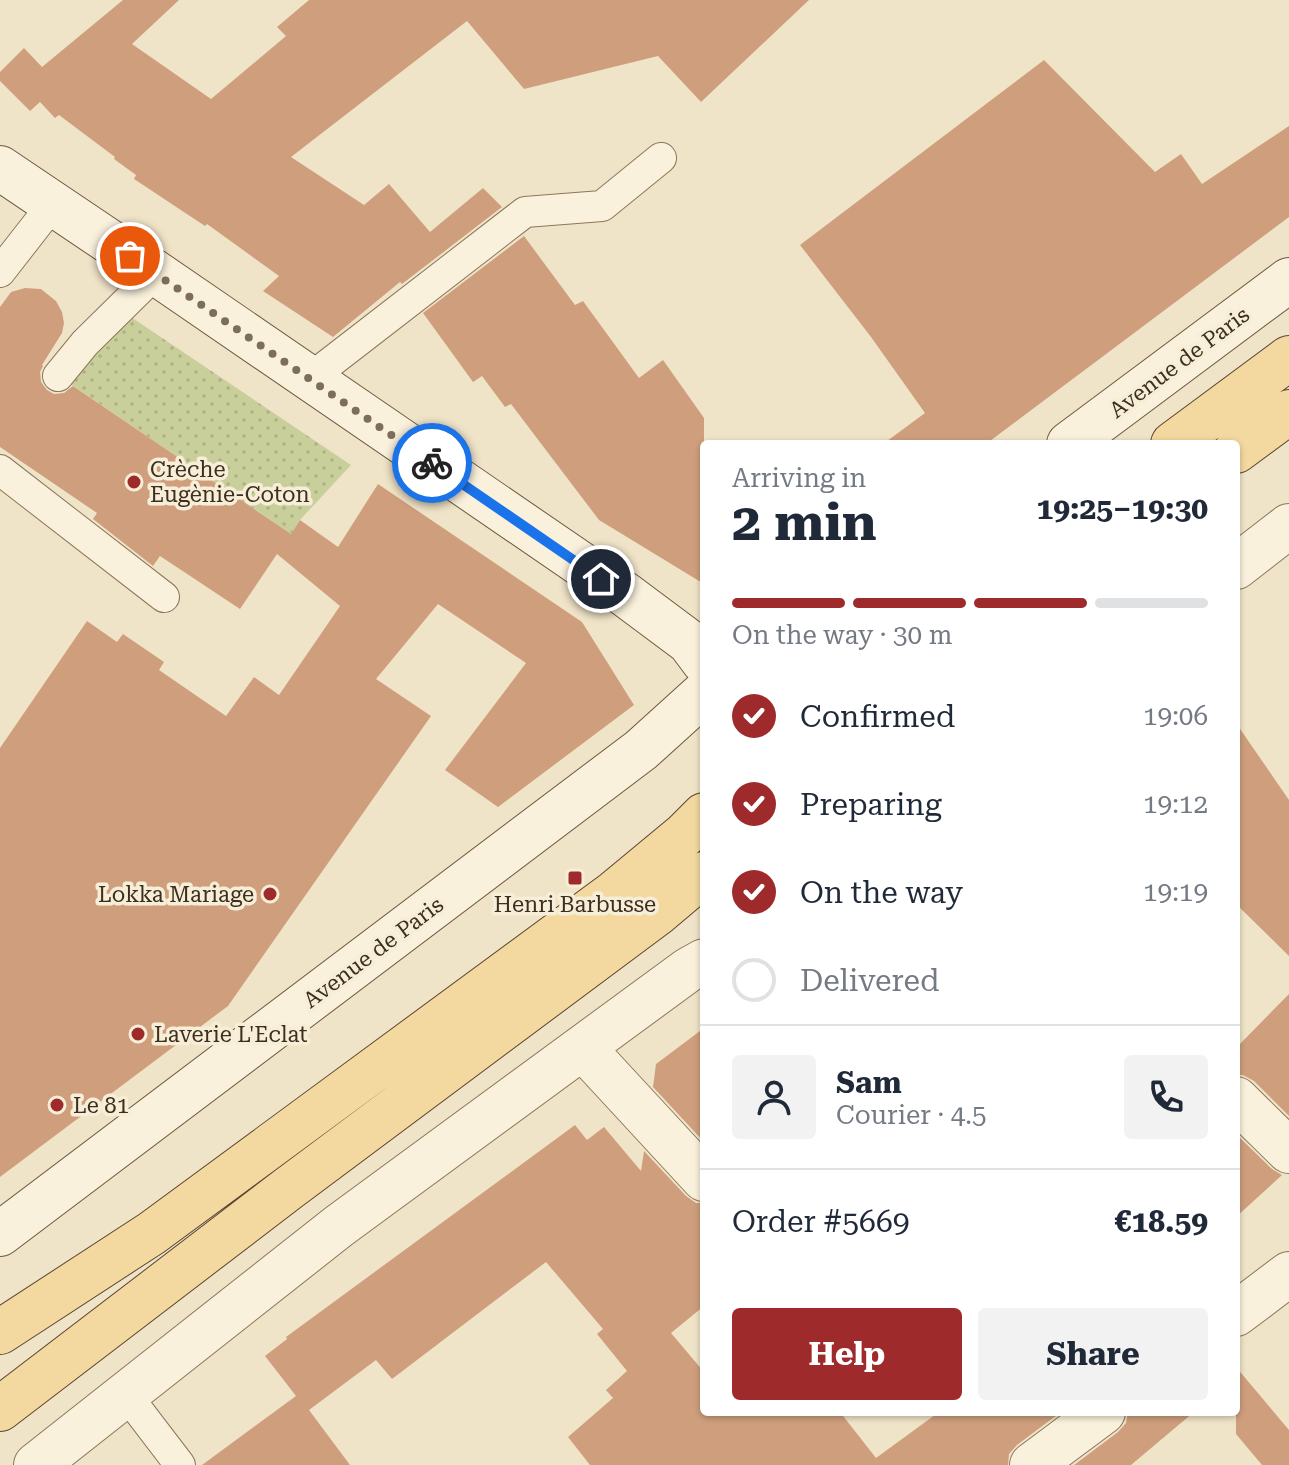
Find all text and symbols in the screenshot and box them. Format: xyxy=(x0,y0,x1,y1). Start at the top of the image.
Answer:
pin xyxy=(96,222,164,290)
icon: bag xyxy=(108,234,152,278)
street label: Avenue de Paris xyxy=(1105,302,1254,423)
courier xyxy=(392,423,472,503)
icon: bike xyxy=(410,441,454,485)
place label: Crèche Eugènie-Coton xyxy=(150,457,310,507)
text: Arriving in xyxy=(732,463,866,493)
marker: Crèche Eugènie-Coton xyxy=(125,473,143,491)
text: 19:25–19:30 xyxy=(1036,491,1208,526)
text: 2 min xyxy=(732,492,877,553)
pin xyxy=(567,545,635,613)
icon: home xyxy=(579,557,623,601)
text: On the way · 30 m xyxy=(732,620,952,650)
icon: check xyxy=(732,694,776,738)
text: Confirmed xyxy=(800,699,955,734)
text: 19:06 xyxy=(1143,701,1208,731)
icon: check xyxy=(732,782,776,826)
text: Preparing xyxy=(800,787,942,822)
text: 19:12 xyxy=(1143,789,1208,819)
marker: Henri Barbusse xyxy=(566,869,584,887)
icon: check xyxy=(732,870,776,914)
text: On the way xyxy=(800,875,963,910)
text: 19:19 xyxy=(1143,877,1208,907)
place label: Lokka Mariage xyxy=(98,882,254,907)
marker: Lokka Mariage xyxy=(261,885,279,903)
street label: Avenue de Paris xyxy=(299,892,448,1013)
place label: Henri Barbusse xyxy=(494,892,656,917)
text: Delivered xyxy=(800,963,939,998)
place label: Laverie L'Eclat xyxy=(154,1022,308,1047)
marker: Laverie L'Eclat xyxy=(129,1025,147,1043)
button: person xyxy=(732,1055,816,1139)
button: phone xyxy=(1124,1055,1208,1139)
text: Sam xyxy=(836,1065,902,1100)
place label: Le 81 xyxy=(73,1093,129,1118)
marker: Le 81 xyxy=(48,1096,66,1114)
text: Courier · 4.5 xyxy=(836,1100,986,1130)
text: Order #5669 xyxy=(732,1204,910,1239)
text: €18.59 xyxy=(1115,1204,1208,1239)
button: Help xyxy=(732,1308,962,1400)
button: Share xyxy=(978,1308,1208,1400)

